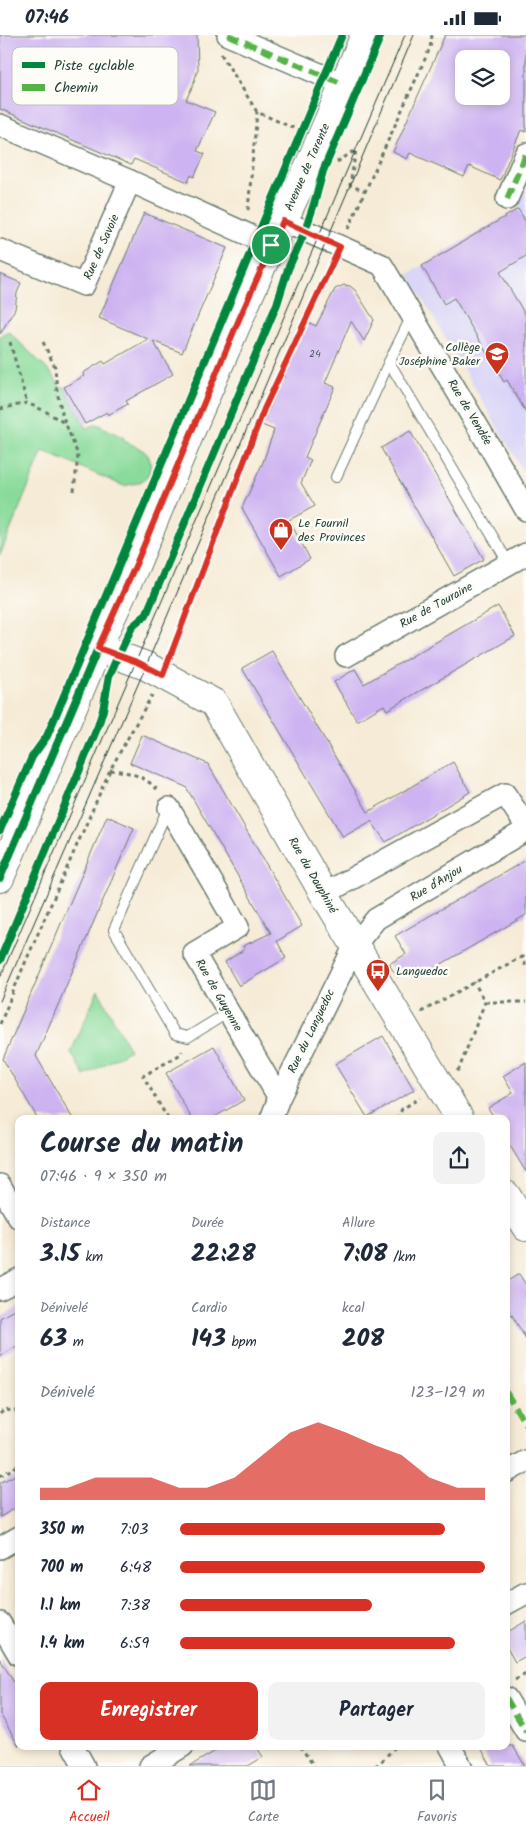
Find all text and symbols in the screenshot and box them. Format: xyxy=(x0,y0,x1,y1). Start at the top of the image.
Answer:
text: 07:46 xyxy=(25,3,69,33)
legend xyxy=(12,47,178,105)
map controls xyxy=(455,50,510,105)
button: layers xyxy=(455,50,510,105)
text: Piste cyclable xyxy=(54,55,135,77)
text: Chemin xyxy=(54,77,98,99)
street label: Avenue de Tarente xyxy=(280,120,336,214)
street label: Rue de Savoie xyxy=(79,211,125,283)
pin xyxy=(250,224,292,266)
icon: arrive xyxy=(257,231,285,259)
place label: Collège Joséphine Baker xyxy=(399,338,481,371)
school or university icon: Collège Joséphine Baker xyxy=(484,341,510,375)
house number: 24 xyxy=(309,346,321,362)
street label: Rue de Vendée xyxy=(442,376,497,449)
place label: Le Fournil des Provinces xyxy=(298,514,365,547)
shop icon: Le Fournil des Provinces xyxy=(268,517,294,551)
street label: Rue de Touraine xyxy=(396,577,477,633)
street label: Rue du Dauphiné xyxy=(283,834,343,918)
street label: Rue d'Anjou xyxy=(406,860,466,907)
street label: Rue de Guyenne xyxy=(190,955,247,1036)
bus stop icon: Languedoc xyxy=(365,958,391,992)
place label: Languedoc xyxy=(396,962,448,981)
street label: Rue du Languedoc xyxy=(283,986,340,1077)
text: Course du matin xyxy=(40,1122,243,1167)
button: share xyxy=(433,1132,485,1184)
text: 07:46 · 9 × 350 m xyxy=(40,1164,167,1189)
text: Distance xyxy=(40,1212,90,1234)
text: Durée xyxy=(191,1212,224,1234)
text: Allure xyxy=(342,1212,375,1234)
text: 3.15 xyxy=(40,1234,80,1274)
text: 22:28 xyxy=(191,1234,256,1274)
text: 7:08 xyxy=(342,1234,388,1274)
text: km xyxy=(80,1246,103,1268)
text: /km xyxy=(388,1246,416,1268)
text: Dénivelé xyxy=(40,1297,88,1319)
text: Cardio xyxy=(191,1297,227,1319)
text: kcal xyxy=(342,1297,365,1319)
text: 63 xyxy=(40,1319,67,1359)
text: 143 xyxy=(191,1319,226,1359)
text: 208 xyxy=(342,1319,384,1359)
text: m xyxy=(67,1331,84,1353)
text: bpm xyxy=(226,1331,257,1353)
text: Dénivelé xyxy=(40,1380,95,1405)
text: 123–129 m xyxy=(411,1380,485,1405)
text: 350 m xyxy=(40,1517,84,1542)
text: 7:03 xyxy=(120,1517,148,1542)
text: 700 m xyxy=(40,1555,83,1580)
text: 6:48 xyxy=(120,1555,151,1580)
text: 1.1 km xyxy=(40,1593,81,1618)
text: 7:38 xyxy=(120,1593,150,1618)
text: 1.4 km xyxy=(40,1631,85,1656)
text: 6:59 xyxy=(120,1631,149,1656)
button: Enregistrer xyxy=(40,1682,258,1740)
button: Partager xyxy=(268,1682,485,1740)
tab: Accueil xyxy=(69,1776,110,1828)
tab: Carte xyxy=(248,1776,279,1828)
tab: Favoris xyxy=(417,1776,457,1828)

